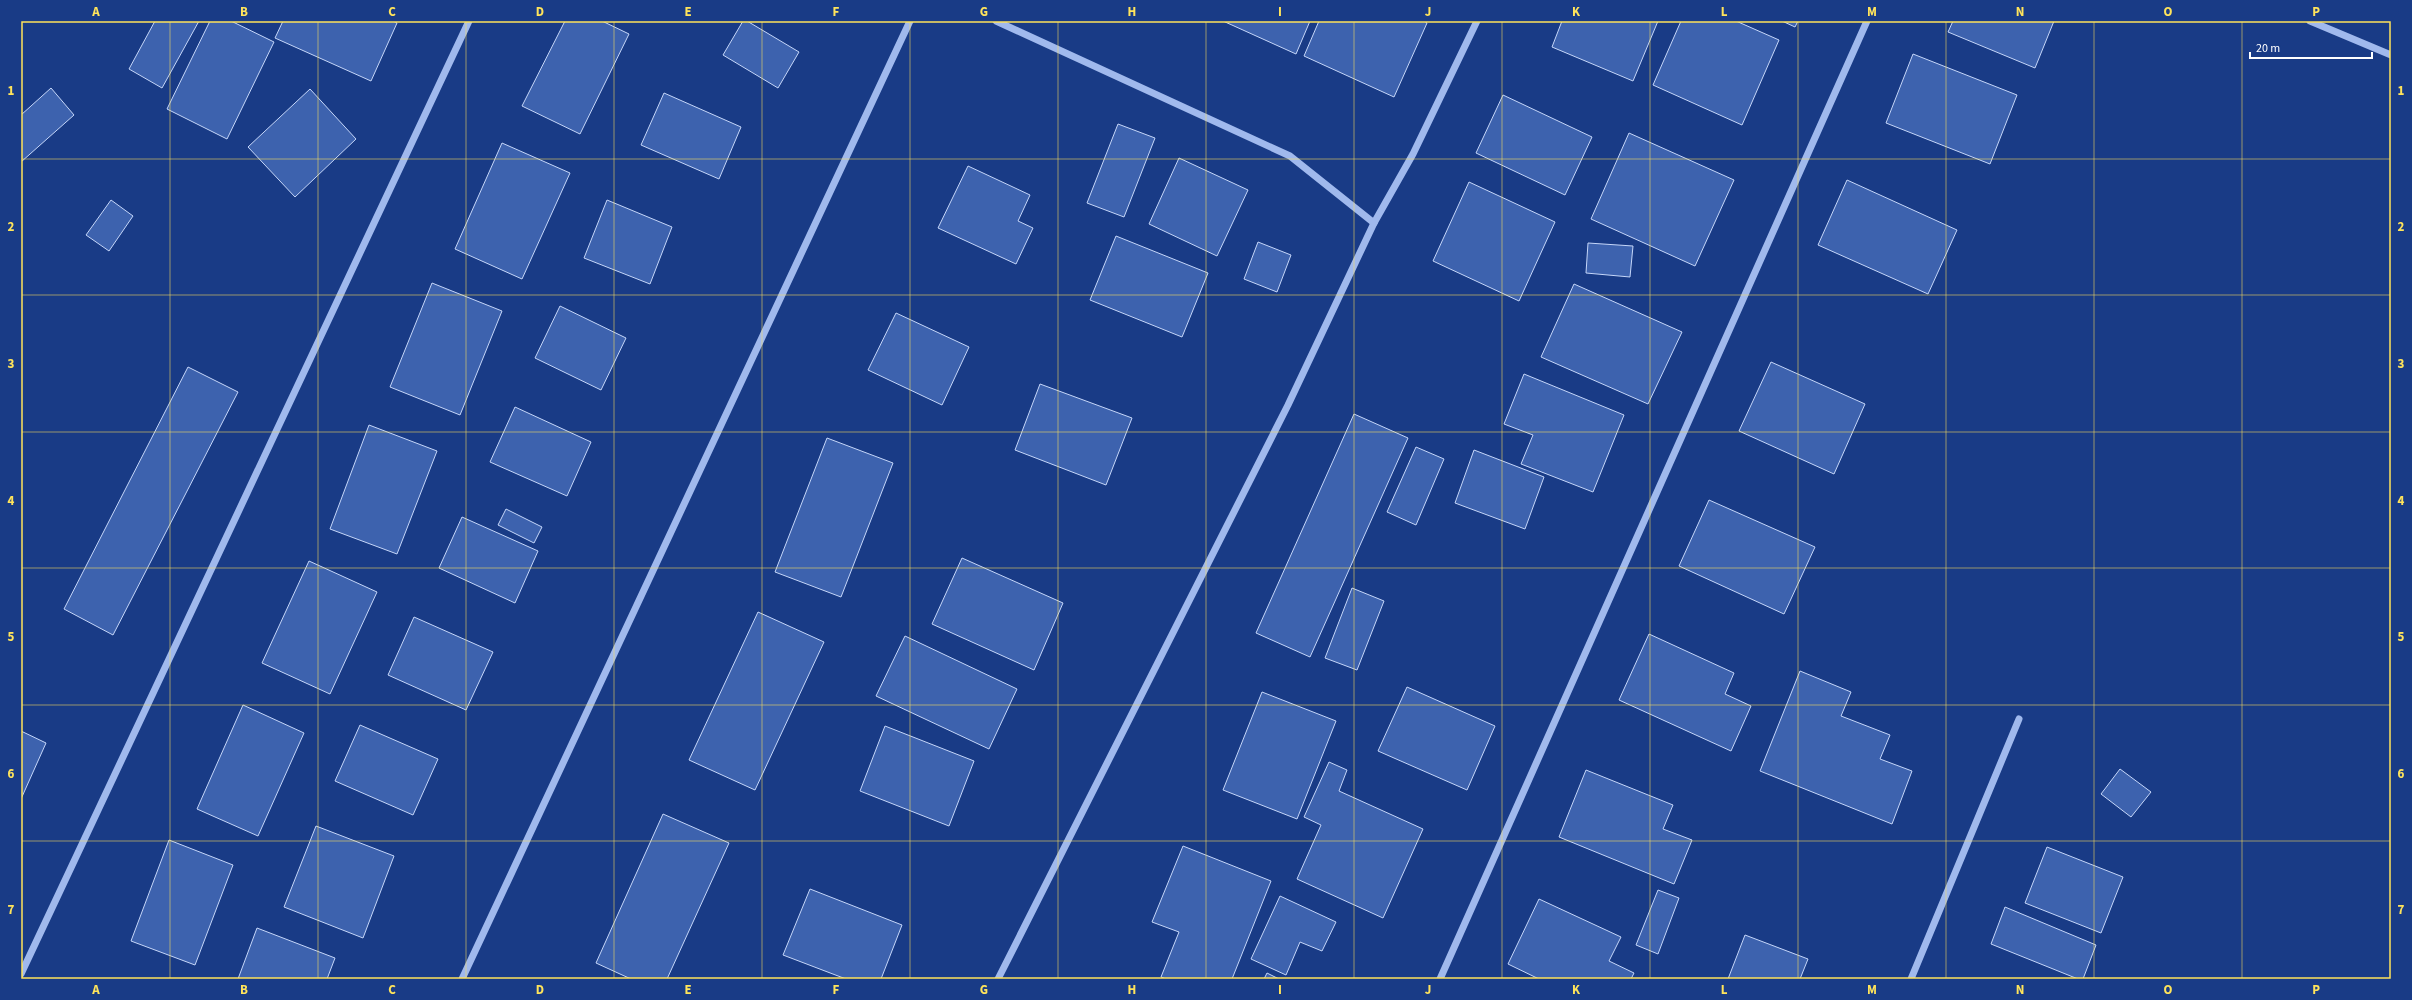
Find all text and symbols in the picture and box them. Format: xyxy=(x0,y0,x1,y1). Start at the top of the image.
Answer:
text: A xyxy=(91,3,100,21)
text: B xyxy=(240,3,248,21)
text: C xyxy=(388,3,396,21)
text: D xyxy=(536,3,544,21)
text: E xyxy=(684,3,692,21)
text: F xyxy=(833,3,840,21)
text: G xyxy=(980,3,988,21)
text: H xyxy=(1128,3,1136,21)
text: I xyxy=(1278,3,1282,21)
text: J xyxy=(1425,3,1431,21)
text: K xyxy=(1572,3,1581,21)
text: L xyxy=(1721,3,1728,21)
text: M xyxy=(1867,3,1877,21)
text: N xyxy=(2016,3,2024,21)
text: O xyxy=(2164,3,2173,21)
text: P xyxy=(2312,3,2320,21)
scale bar xyxy=(2250,34,2372,60)
text: 20 m xyxy=(2256,40,2280,57)
text: 1 xyxy=(8,82,15,100)
text: 1 xyxy=(2398,82,2405,100)
text: 2 xyxy=(8,218,15,236)
text: 2 xyxy=(2398,218,2405,236)
text: 3 xyxy=(8,355,15,373)
text: 3 xyxy=(2398,355,2405,373)
text: 4 xyxy=(8,492,15,510)
text: 4 xyxy=(2398,492,2405,510)
text: 5 xyxy=(8,628,15,646)
text: 5 xyxy=(2398,628,2405,646)
text: 6 xyxy=(8,765,15,783)
text: 6 xyxy=(2398,765,2405,783)
text: 7 xyxy=(8,901,15,919)
text: 7 xyxy=(2398,901,2405,919)
text: A xyxy=(91,981,100,999)
text: B xyxy=(240,981,248,999)
text: C xyxy=(388,981,396,999)
text: D xyxy=(536,981,544,999)
text: E xyxy=(684,981,692,999)
text: F xyxy=(833,981,840,999)
text: G xyxy=(980,981,988,999)
text: H xyxy=(1128,981,1136,999)
text: I xyxy=(1278,981,1282,999)
text: J xyxy=(1425,981,1431,999)
text: K xyxy=(1572,981,1581,999)
text: L xyxy=(1721,981,1728,999)
text: M xyxy=(1867,981,1877,999)
text: N xyxy=(2016,981,2024,999)
text: O xyxy=(2164,981,2173,999)
text: P xyxy=(2312,981,2320,999)

